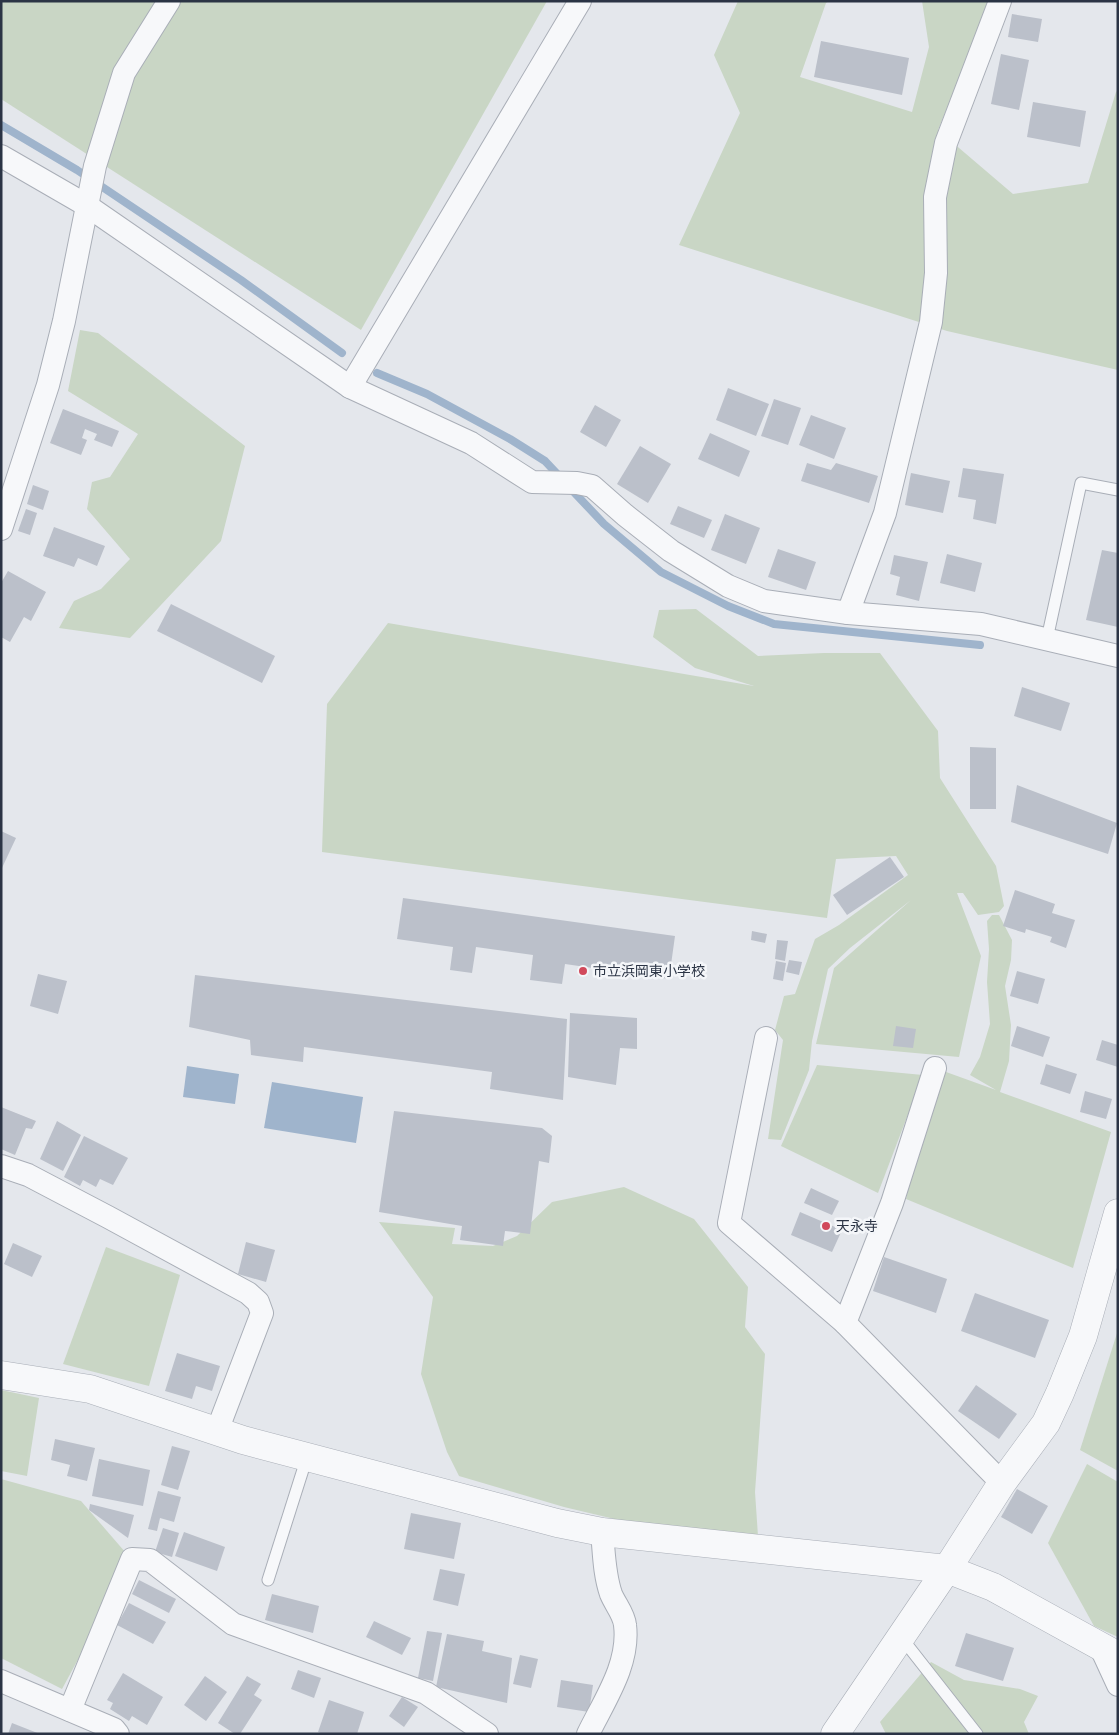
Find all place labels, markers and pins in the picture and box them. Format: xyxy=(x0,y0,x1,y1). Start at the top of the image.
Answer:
place label: 市立浜岡東小学校 xyxy=(593,963,705,980)
marker: 市立浜岡東小学校 xyxy=(577,965,589,977)
place label: 天永寺 xyxy=(836,1218,878,1235)
marker: 天永寺 xyxy=(820,1220,832,1232)

